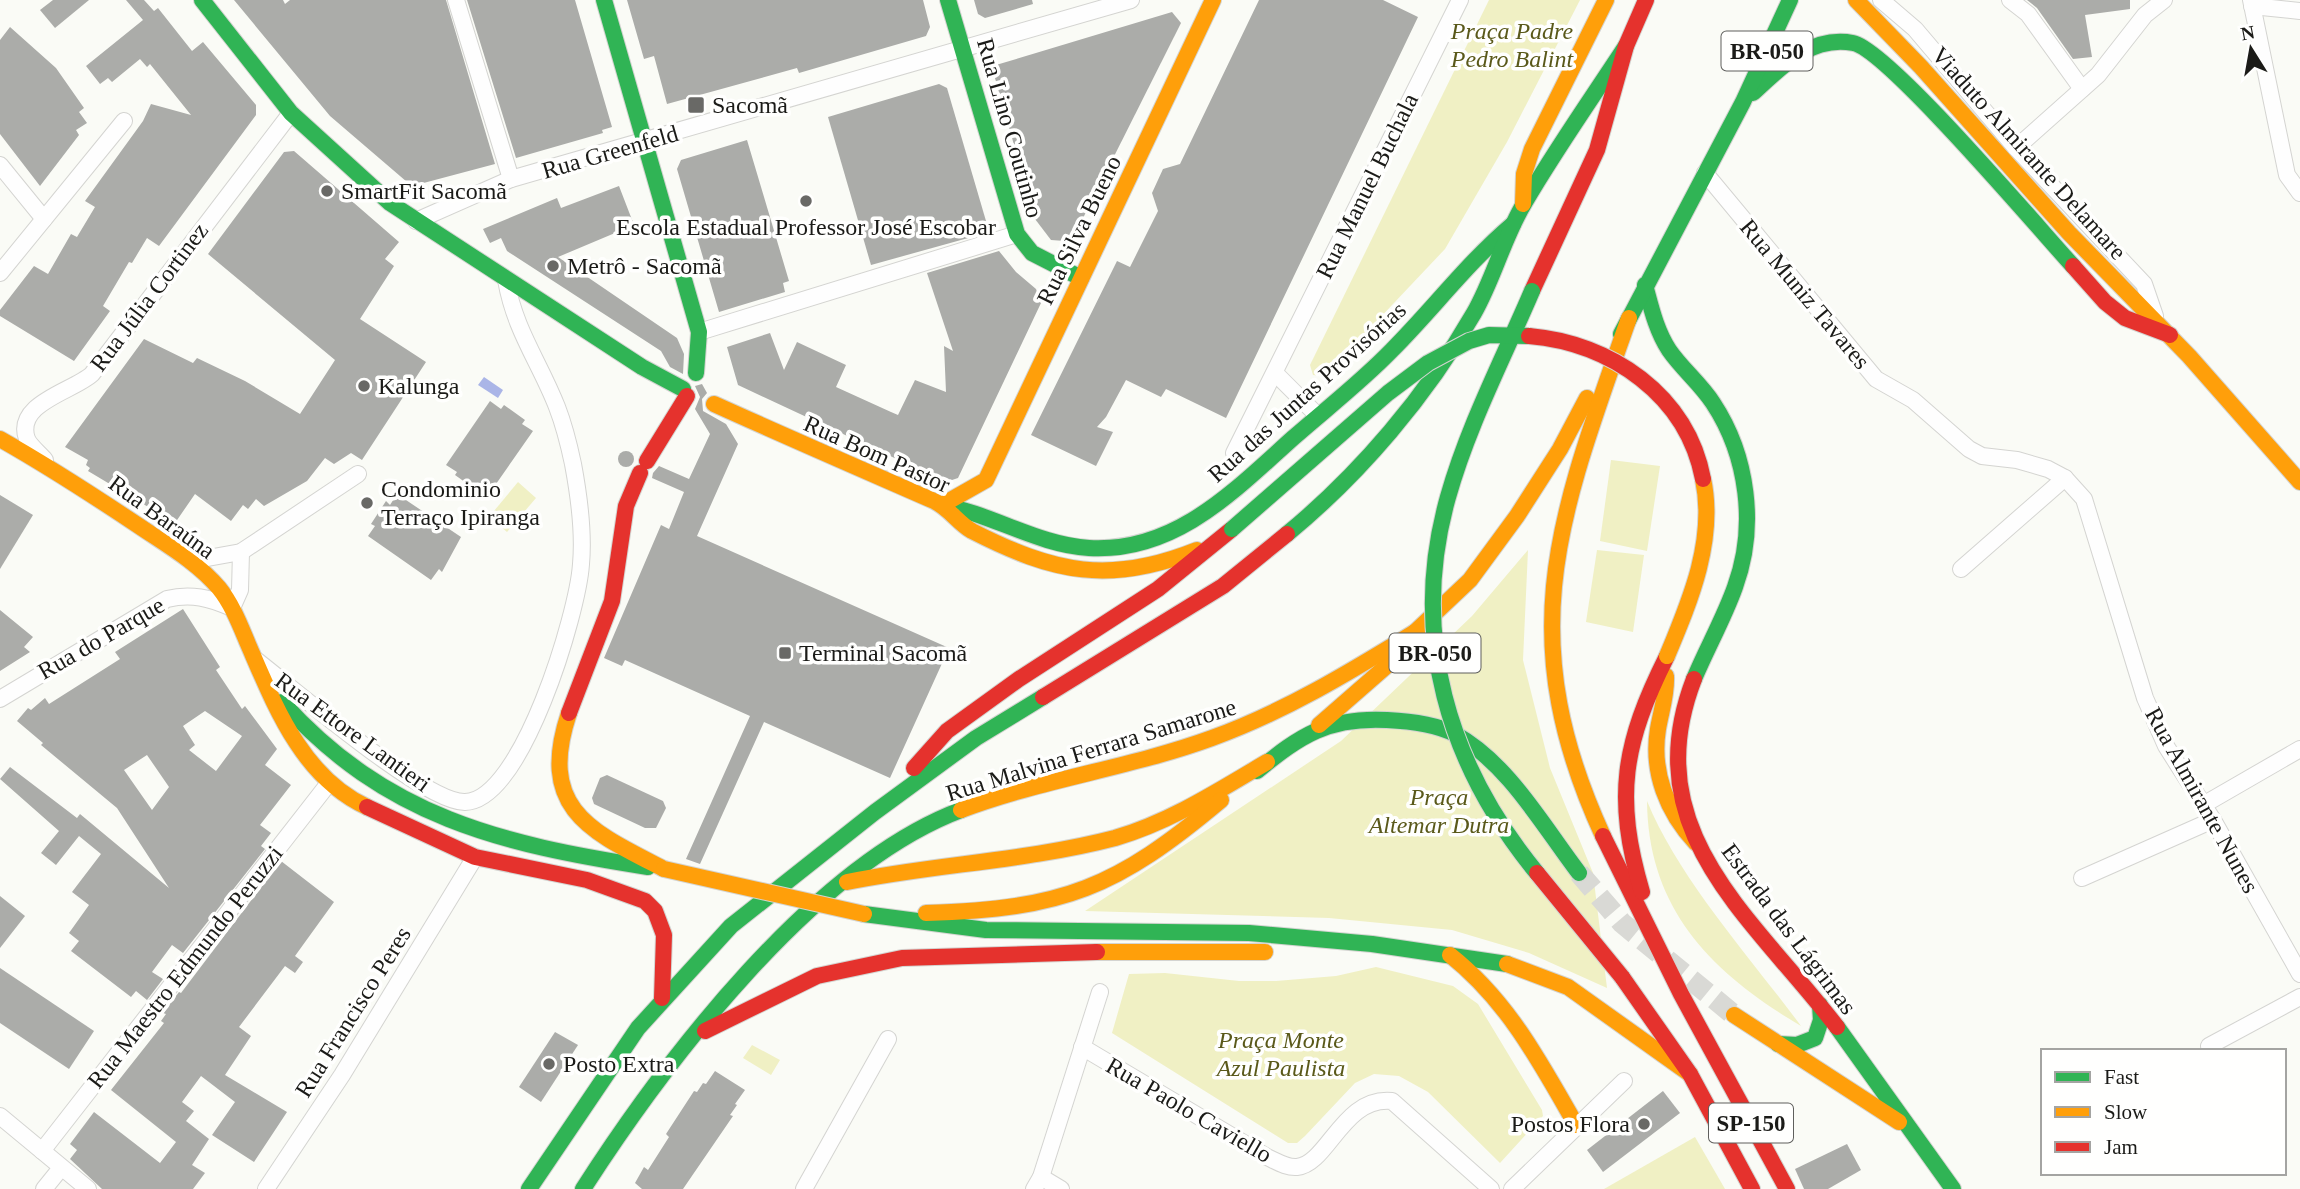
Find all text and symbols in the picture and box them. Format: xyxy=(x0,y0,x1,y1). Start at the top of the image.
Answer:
north arrow xyxy=(2216,14,2286,84)
park label: Praça Padre Pedro Balint xyxy=(1450,18,1575,72)
text: N xyxy=(2239,21,2257,44)
road number: BR-050 xyxy=(1722,32,1812,70)
street label: Rua Lino Coutinho xyxy=(972,35,1048,221)
street label: Viaduto Almirante Delamare xyxy=(1927,41,2131,265)
street label: Rua Manuel Buchala xyxy=(1311,89,1423,283)
place label: Sacomã xyxy=(712,92,788,118)
marker: Sacomã xyxy=(686,95,706,115)
street label: Rua Greenfeld xyxy=(539,120,681,184)
street label: Rua Silva Bueno xyxy=(1032,151,1126,309)
place label: SmartFit Sacomã xyxy=(341,178,507,204)
marker: SmartFit Sacomã xyxy=(319,183,335,199)
marker: Escola Estadual Professor José Escobar xyxy=(798,193,814,209)
place label: Escola Estadual Professor José Escobar xyxy=(616,214,996,240)
street label: Rua Muniz Tavares xyxy=(1735,214,1875,374)
street label: Rua Júlia Cortinez xyxy=(85,218,213,376)
place label: Metrô - Sacomã xyxy=(567,253,722,279)
marker: Metrô - Sacomã xyxy=(545,258,561,274)
street label: Rua das Juntas Provisórias xyxy=(1203,296,1411,488)
place label: Kalunga xyxy=(378,373,460,399)
marker: Kalunga xyxy=(356,378,372,394)
street label: Rua Bom Pastor xyxy=(800,410,954,498)
street label: Rua Baraúna xyxy=(104,470,220,564)
place label: Condominio Terraço Ipiranga xyxy=(381,476,540,530)
marker: Condominio Terraço Ipiranga xyxy=(359,495,375,511)
street label: Rua do Parque xyxy=(33,591,169,685)
road number: BR-050 xyxy=(1390,634,1480,673)
place label: Terminal Sacomã xyxy=(799,640,968,666)
marker: Terminal Sacomã xyxy=(777,645,793,661)
street label: Rua Ettore Lantieri xyxy=(270,667,436,797)
street label: Rua Malvina Ferrara Samarone xyxy=(943,693,1239,807)
street label: Rua Almirante Nunes xyxy=(2140,703,2264,897)
park label: Praça Altemar Dutra xyxy=(1367,784,1509,838)
street label: Estrada das Lágrimas xyxy=(1716,839,1862,1019)
street label: Rua Maestro Edmundo Peruzzi xyxy=(82,840,288,1093)
street label: Rua Francisco Peres xyxy=(290,922,416,1102)
park label: Praça Monte Azul Paulista xyxy=(1215,1027,1345,1081)
legend xyxy=(2041,1049,2286,1175)
place label: Posto Extra xyxy=(563,1051,675,1077)
street label: Rua Paolo Caviello xyxy=(1102,1052,1276,1168)
marker: Posto Extra xyxy=(541,1056,557,1072)
text: Fast xyxy=(2104,1065,2139,1089)
text: Slow xyxy=(2104,1100,2148,1124)
road number: SP-150 xyxy=(1709,1104,1793,1142)
place label: Postos Flora xyxy=(1511,1111,1630,1137)
marker: Postos Flora xyxy=(1636,1116,1652,1132)
text: Jam xyxy=(2104,1135,2138,1159)

